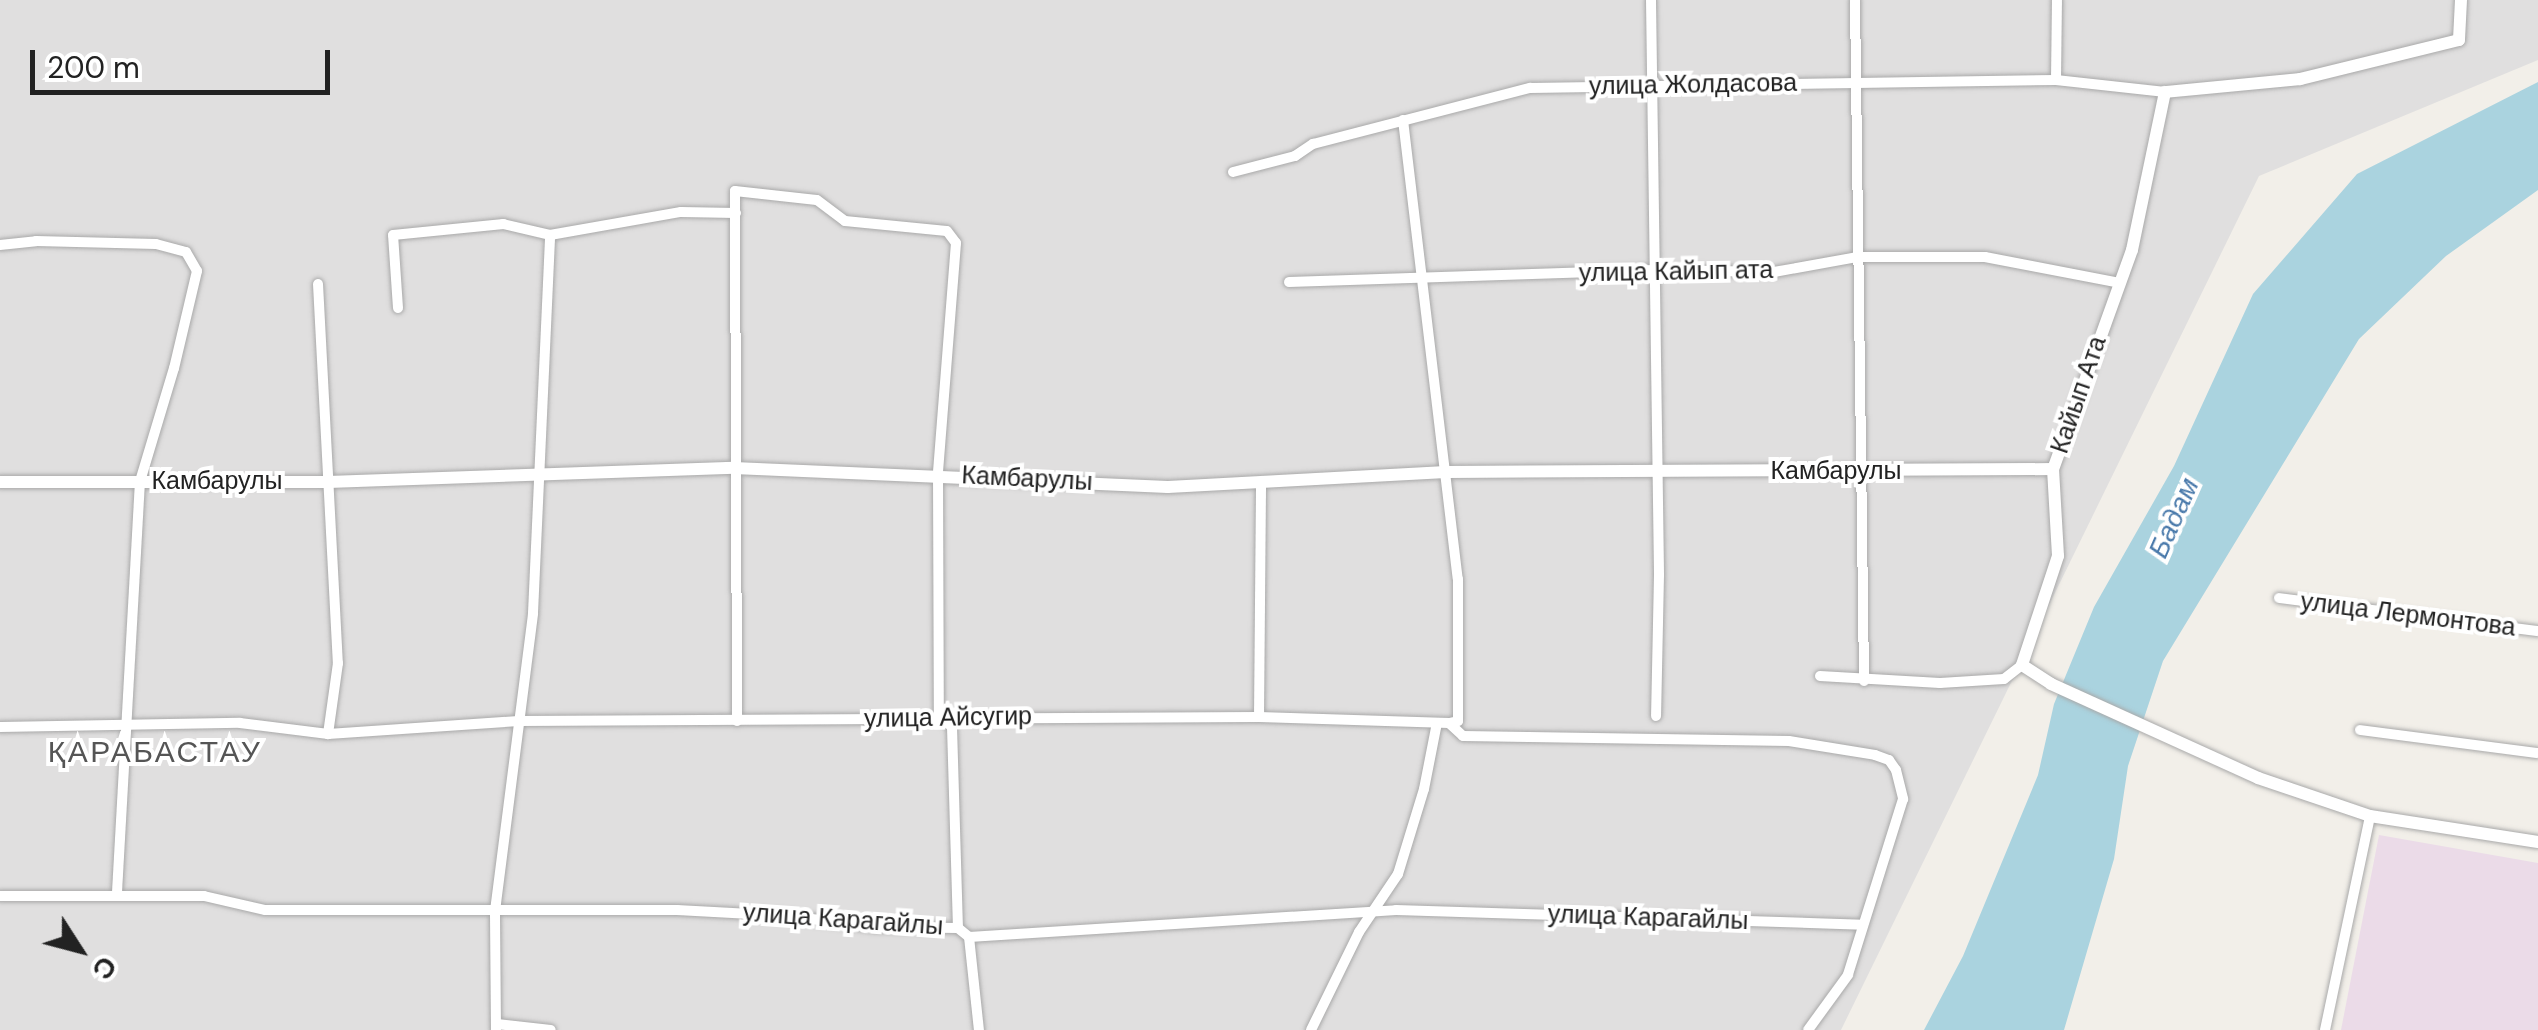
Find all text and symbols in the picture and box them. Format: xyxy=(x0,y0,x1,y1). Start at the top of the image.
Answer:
scale bar xyxy=(35,30,335,92)
text: 200 m xyxy=(47,48,140,87)
street label: улица Жолдасова xyxy=(1589,68,1797,102)
street label: улица Кайып ата xyxy=(1579,255,1773,289)
street label: Кайып Ата xyxy=(2045,333,2113,457)
street label: Камбарулы xyxy=(1770,456,1902,486)
street label: Камбарулы xyxy=(961,461,1093,497)
street label: Камбарулы xyxy=(151,466,283,496)
water label: Бадам xyxy=(2142,473,2206,563)
street label: улица Лермонтова xyxy=(2299,587,2517,643)
street label: улица Айсугир xyxy=(864,702,1032,734)
district label: ҚАРАБАСТАУ xyxy=(48,734,262,770)
street label: улица Карагайлы xyxy=(742,898,944,942)
north arrow xyxy=(30,900,130,1000)
street label: улица Карагайлы xyxy=(1547,900,1749,936)
text: С xyxy=(84,949,126,987)

